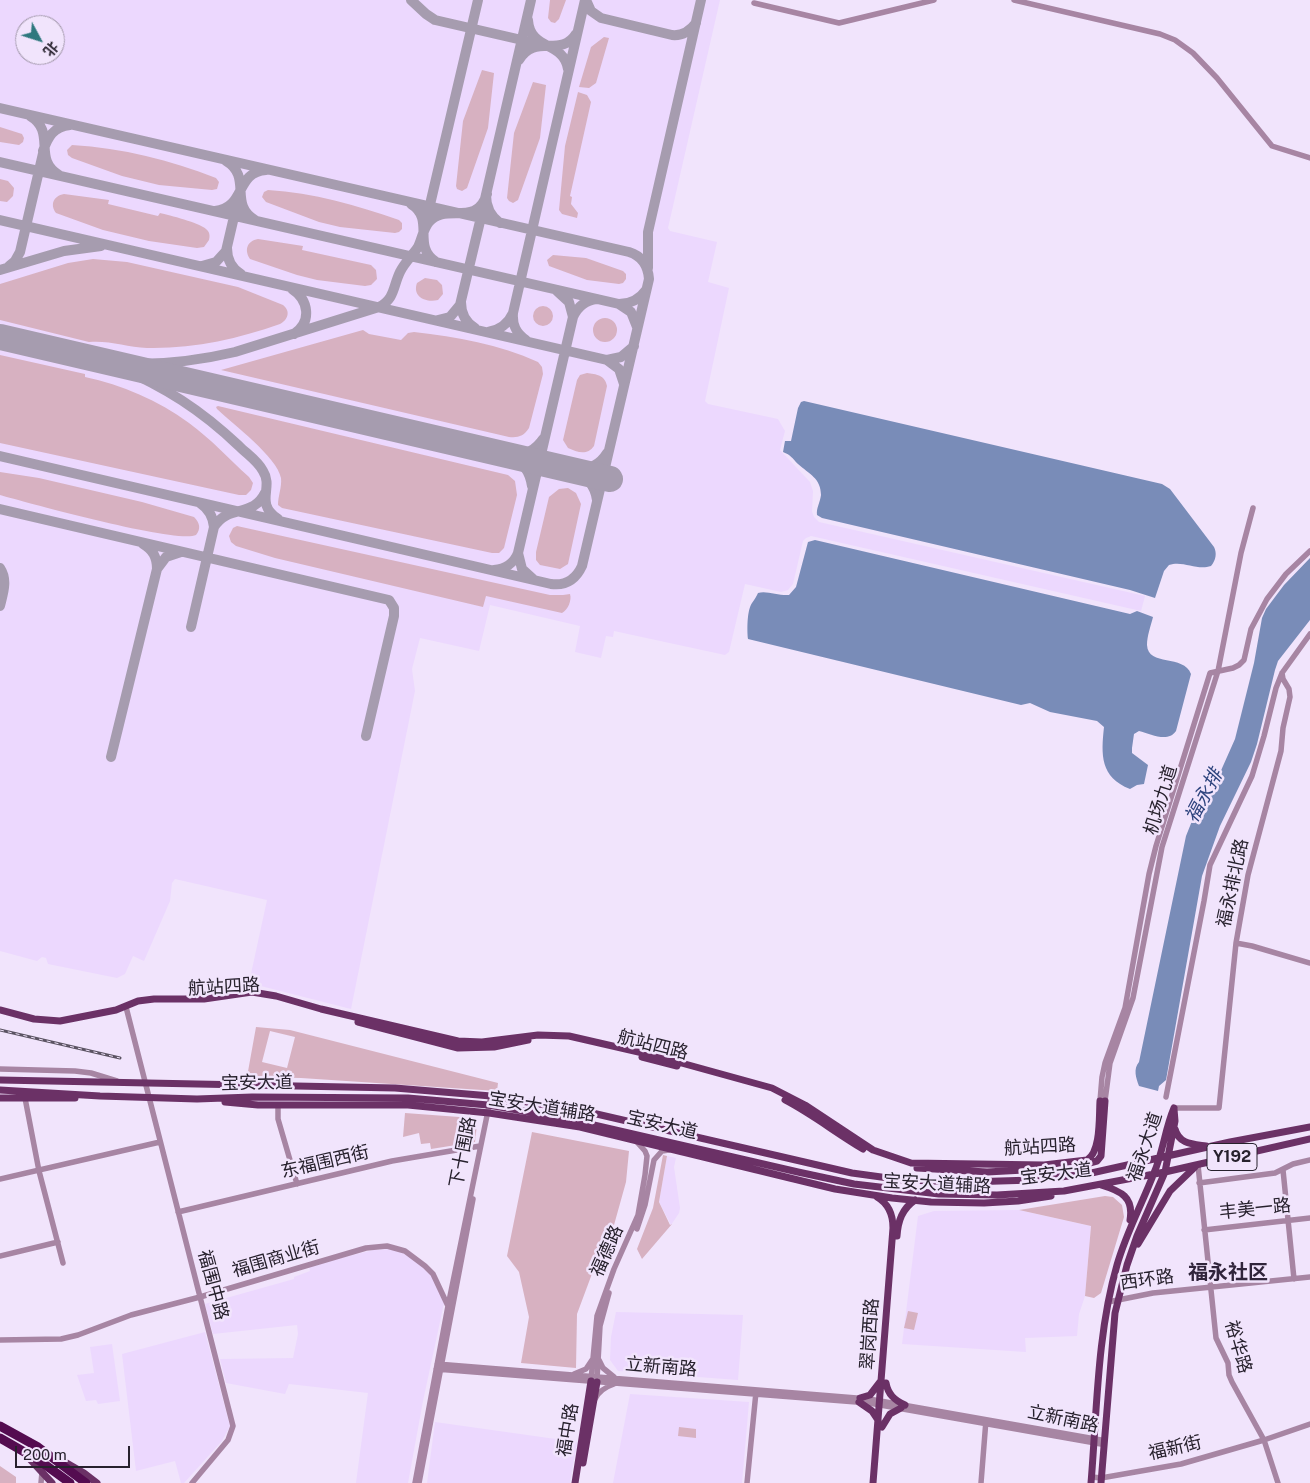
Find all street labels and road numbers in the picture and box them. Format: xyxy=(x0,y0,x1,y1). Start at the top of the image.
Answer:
street label: 机场九道 xyxy=(1140,762,1182,838)
street label: 福永排北路 xyxy=(1213,837,1253,929)
street label: 航站四路 xyxy=(187,974,261,1000)
street label: 航站四路 xyxy=(615,1026,691,1064)
street label: 宝安大道 xyxy=(221,1072,293,1094)
street label: 宝安大道辅路 xyxy=(487,1088,597,1126)
street label: 宝安大道 xyxy=(624,1106,700,1144)
street label: 福永大道 xyxy=(1123,1109,1167,1185)
street label: 下十围路 xyxy=(446,1115,480,1189)
street label: 航站四路 xyxy=(1003,1134,1077,1160)
street label: 东福围西街 xyxy=(279,1141,371,1183)
road number: Y192 xyxy=(1207,1144,1257,1170)
street label: 宝安大道 xyxy=(1019,1159,1093,1189)
street label: 宝安大道辅路 xyxy=(883,1170,991,1198)
street label: 丰美一路 xyxy=(1218,1194,1292,1224)
street label: 福德路 xyxy=(586,1222,628,1280)
street label: 福围商业街 xyxy=(230,1236,322,1282)
street label: 福围中路 xyxy=(193,1247,233,1323)
street label: 西环路 xyxy=(1119,1266,1175,1294)
street label: 翠岗西路 xyxy=(857,1297,883,1371)
street label: 裕华路 xyxy=(1220,1318,1256,1376)
street label: 立新南路 xyxy=(624,1353,698,1381)
street label: 立新南路 xyxy=(1026,1401,1100,1437)
street label: 福中路 xyxy=(553,1402,583,1458)
street label: 福新街 xyxy=(1146,1431,1204,1465)

